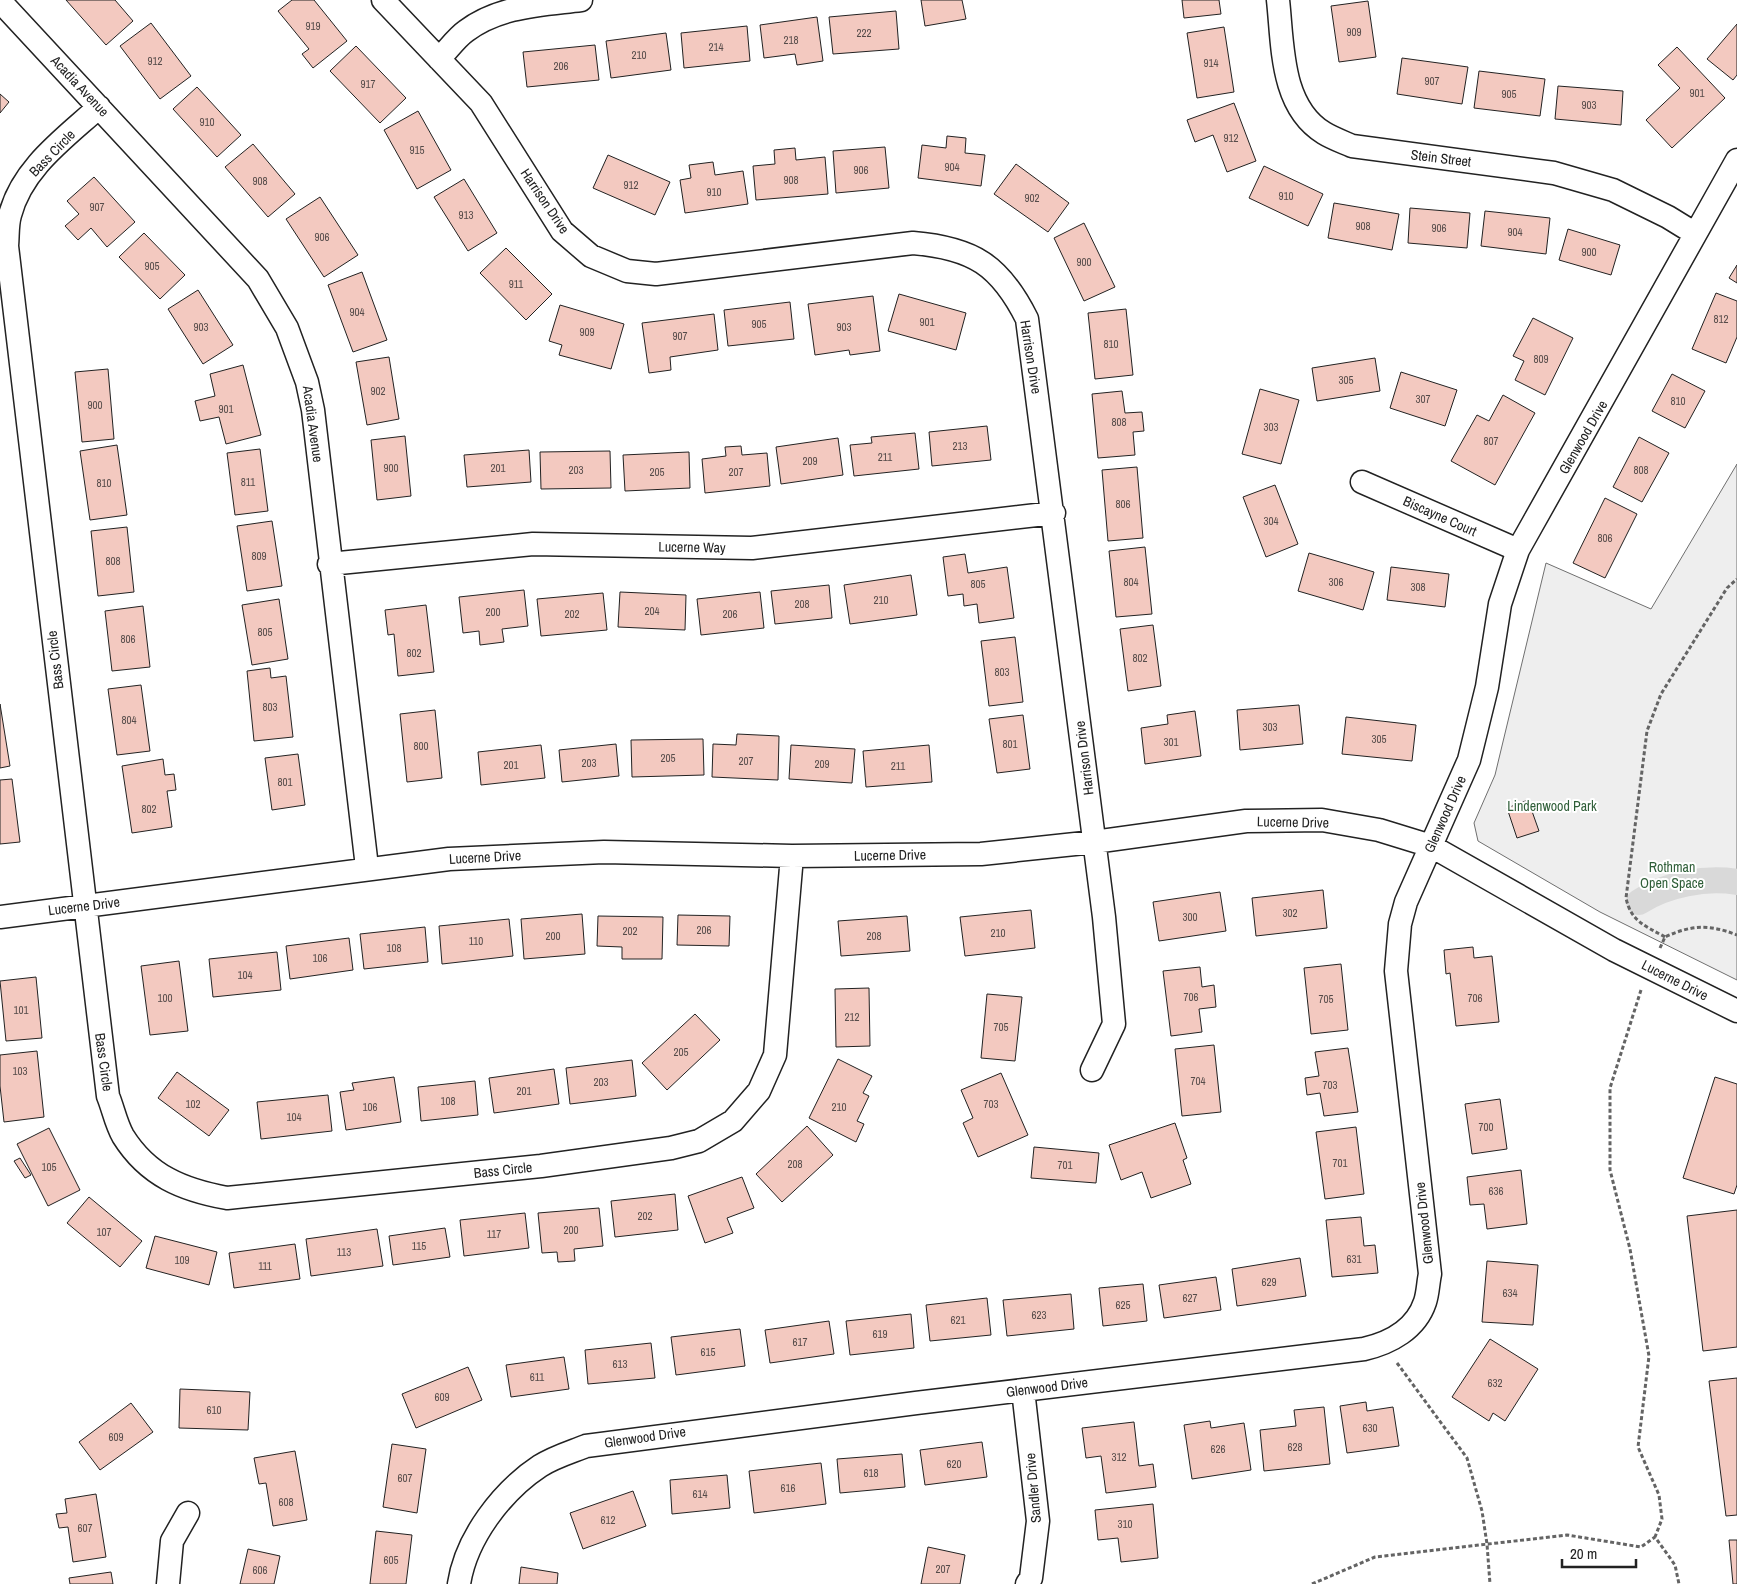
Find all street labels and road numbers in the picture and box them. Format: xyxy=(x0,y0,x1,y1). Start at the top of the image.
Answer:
street label: Acadia Avenue xyxy=(46,51,113,120)
street label: Bass Circle xyxy=(25,126,79,180)
street label: Stein Street xyxy=(1410,145,1472,171)
street label: Harrison Drive xyxy=(517,165,573,237)
street label: Harrison Drive xyxy=(1016,319,1046,395)
street label: Acadia Avenue xyxy=(299,384,327,463)
street label: Glenwood Drive xyxy=(1555,397,1611,477)
street label: Biscayne Court xyxy=(1400,492,1480,540)
street label: Lucerne Way xyxy=(658,537,726,557)
street label: Bass Circle xyxy=(42,630,68,690)
street label: Harrison Drive xyxy=(1071,720,1097,796)
street label: Glenwood Drive xyxy=(1420,773,1470,855)
street label: Lucerne Drive xyxy=(1257,812,1329,832)
street label: Lucerne Drive xyxy=(854,845,926,865)
street label: Lucerne Drive xyxy=(449,846,521,868)
street label: Lucerne Drive xyxy=(47,893,121,919)
street label: Lucerne Drive xyxy=(1639,956,1711,1004)
street label: Bass Circle xyxy=(91,1032,117,1092)
street label: Bass Circle xyxy=(473,1158,533,1182)
street label: Glenwood Drive xyxy=(1411,1181,1437,1265)
street label: Glenwood Drive xyxy=(1005,1373,1089,1401)
street label: Glenwood Drive xyxy=(603,1422,687,1452)
street label: Sandler Drive xyxy=(1021,1452,1045,1524)

